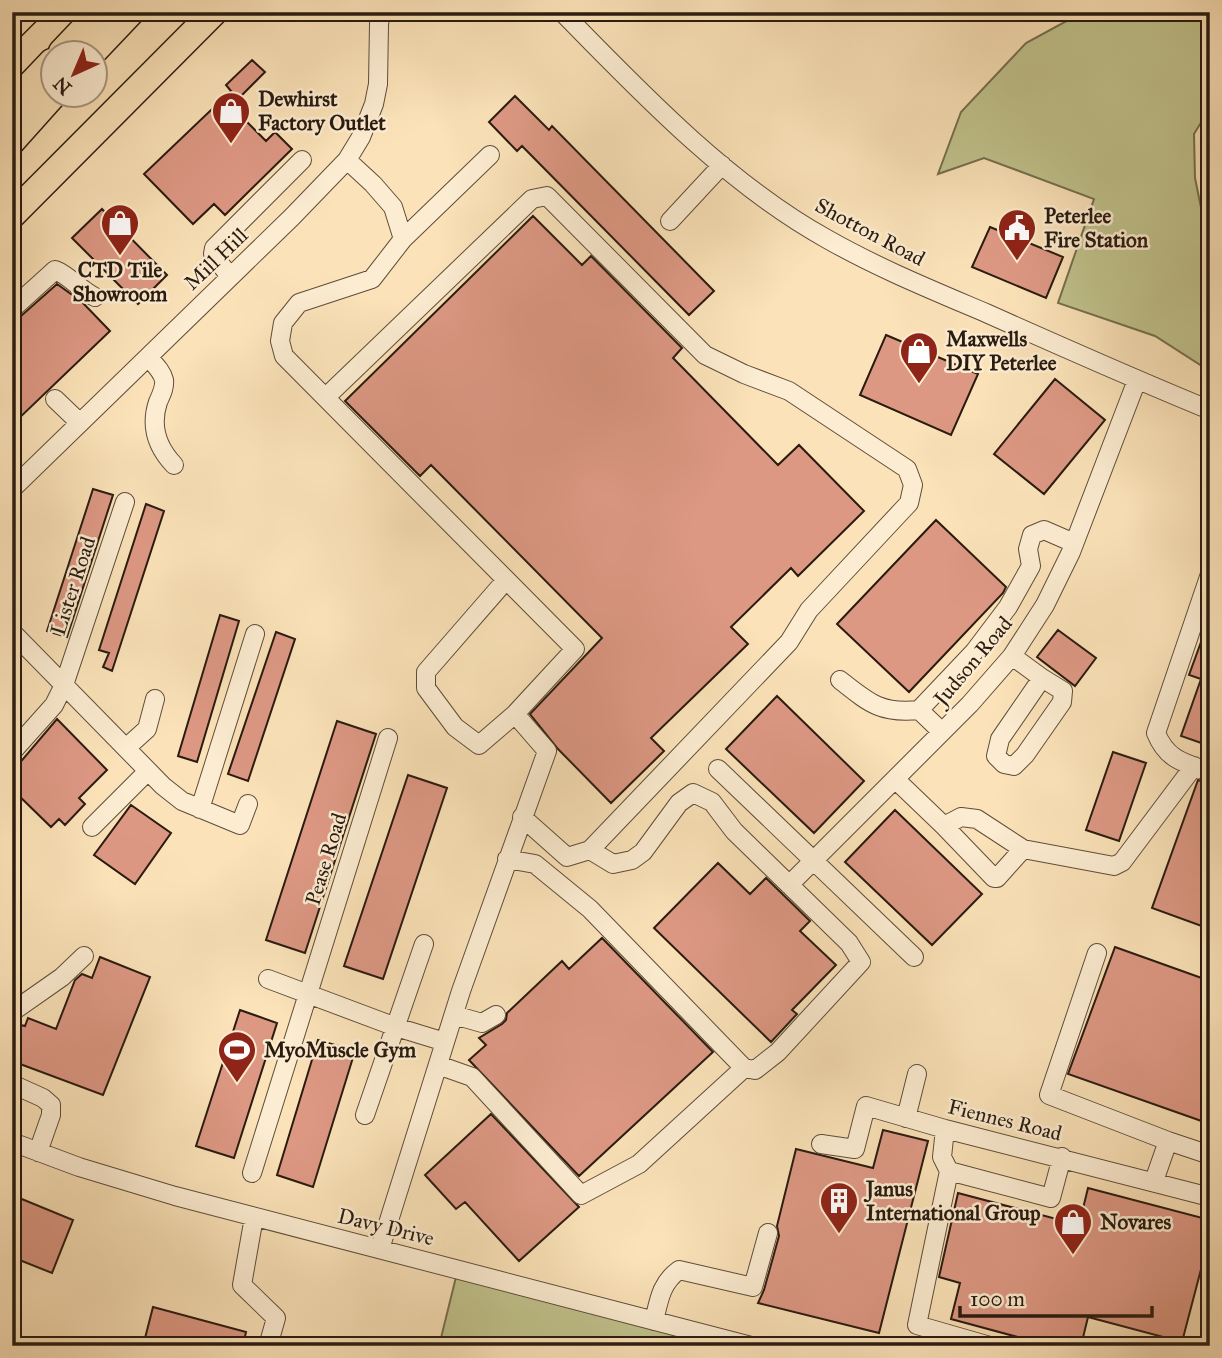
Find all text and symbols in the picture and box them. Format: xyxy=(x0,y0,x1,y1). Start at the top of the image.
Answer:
north arrow xyxy=(38,38,108,108)
text: N xyxy=(49,72,76,100)
place label: Dewhirst Factory Outlet xyxy=(258,86,386,136)
shop icon: Dewhirst Factory Outlet xyxy=(210,90,252,145)
street label: Shotton Road xyxy=(811,192,930,272)
shop icon: CTD Tile Showroom xyxy=(99,202,141,257)
place label: Peterlee Fire Station xyxy=(1044,203,1149,253)
public building icon: Peterlee Fire Station xyxy=(996,207,1038,262)
street label: Mill Hill xyxy=(179,222,254,296)
place label: CTD Tile Showroom xyxy=(73,257,168,307)
place label: Maxwells DIY Peterlee xyxy=(946,326,1057,376)
shop icon: Maxwells DIY Peterlee xyxy=(898,330,940,385)
street label: Lister Road xyxy=(45,533,101,639)
street label: Judson Road xyxy=(927,611,1018,713)
street label: Pease Road xyxy=(300,809,352,908)
sports icon: MyoMuscle Gym xyxy=(216,1029,258,1084)
place label: MyoMuscle Gym xyxy=(264,1037,417,1063)
street label: Fiennes Road xyxy=(945,1093,1065,1147)
place label: Janus International Group xyxy=(863,1176,1041,1226)
building icon: Janus International Group xyxy=(818,1180,860,1235)
shop icon: Novares xyxy=(1052,1201,1094,1256)
street label: Davy Drive xyxy=(335,1202,437,1252)
place label: Novares xyxy=(1100,1209,1171,1235)
scale bar xyxy=(960,1274,1152,1318)
text: 100 m xyxy=(970,1286,1025,1312)

